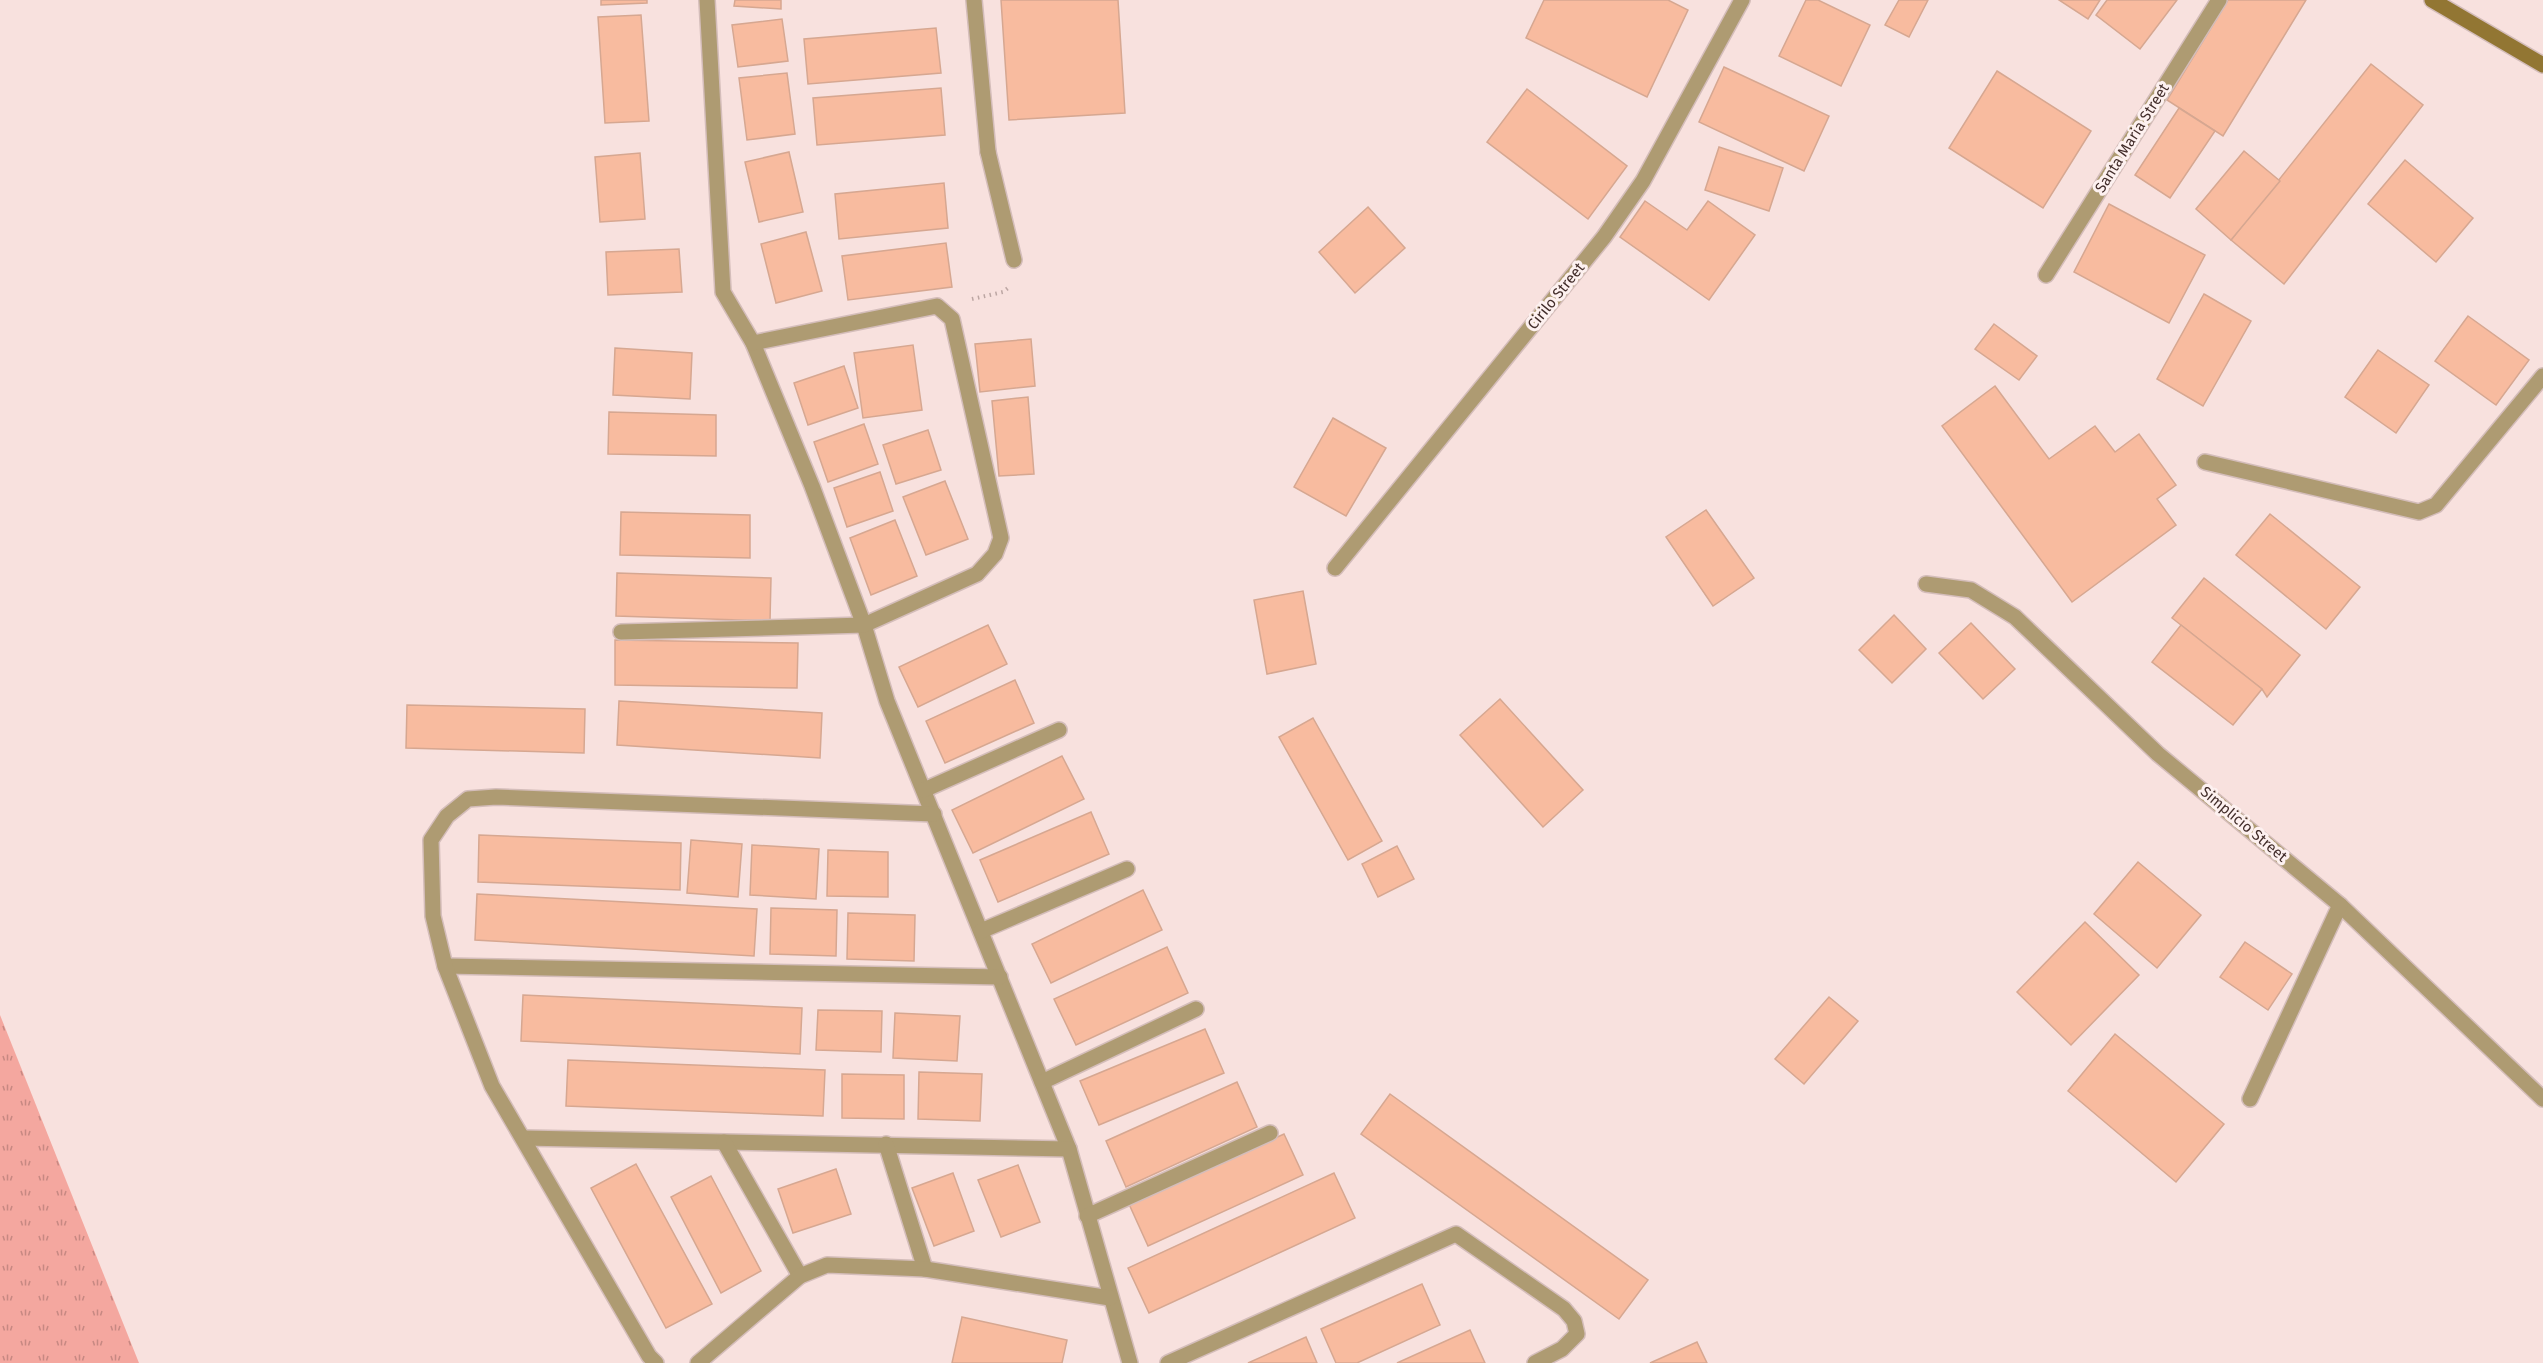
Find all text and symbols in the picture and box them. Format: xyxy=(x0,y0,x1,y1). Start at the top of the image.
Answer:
street label: Santa Maria Street xyxy=(2091,80,2173,196)
street label: Cirilo Street xyxy=(1524,259,1589,333)
street label: Simplicio Street xyxy=(2197,783,2291,866)

